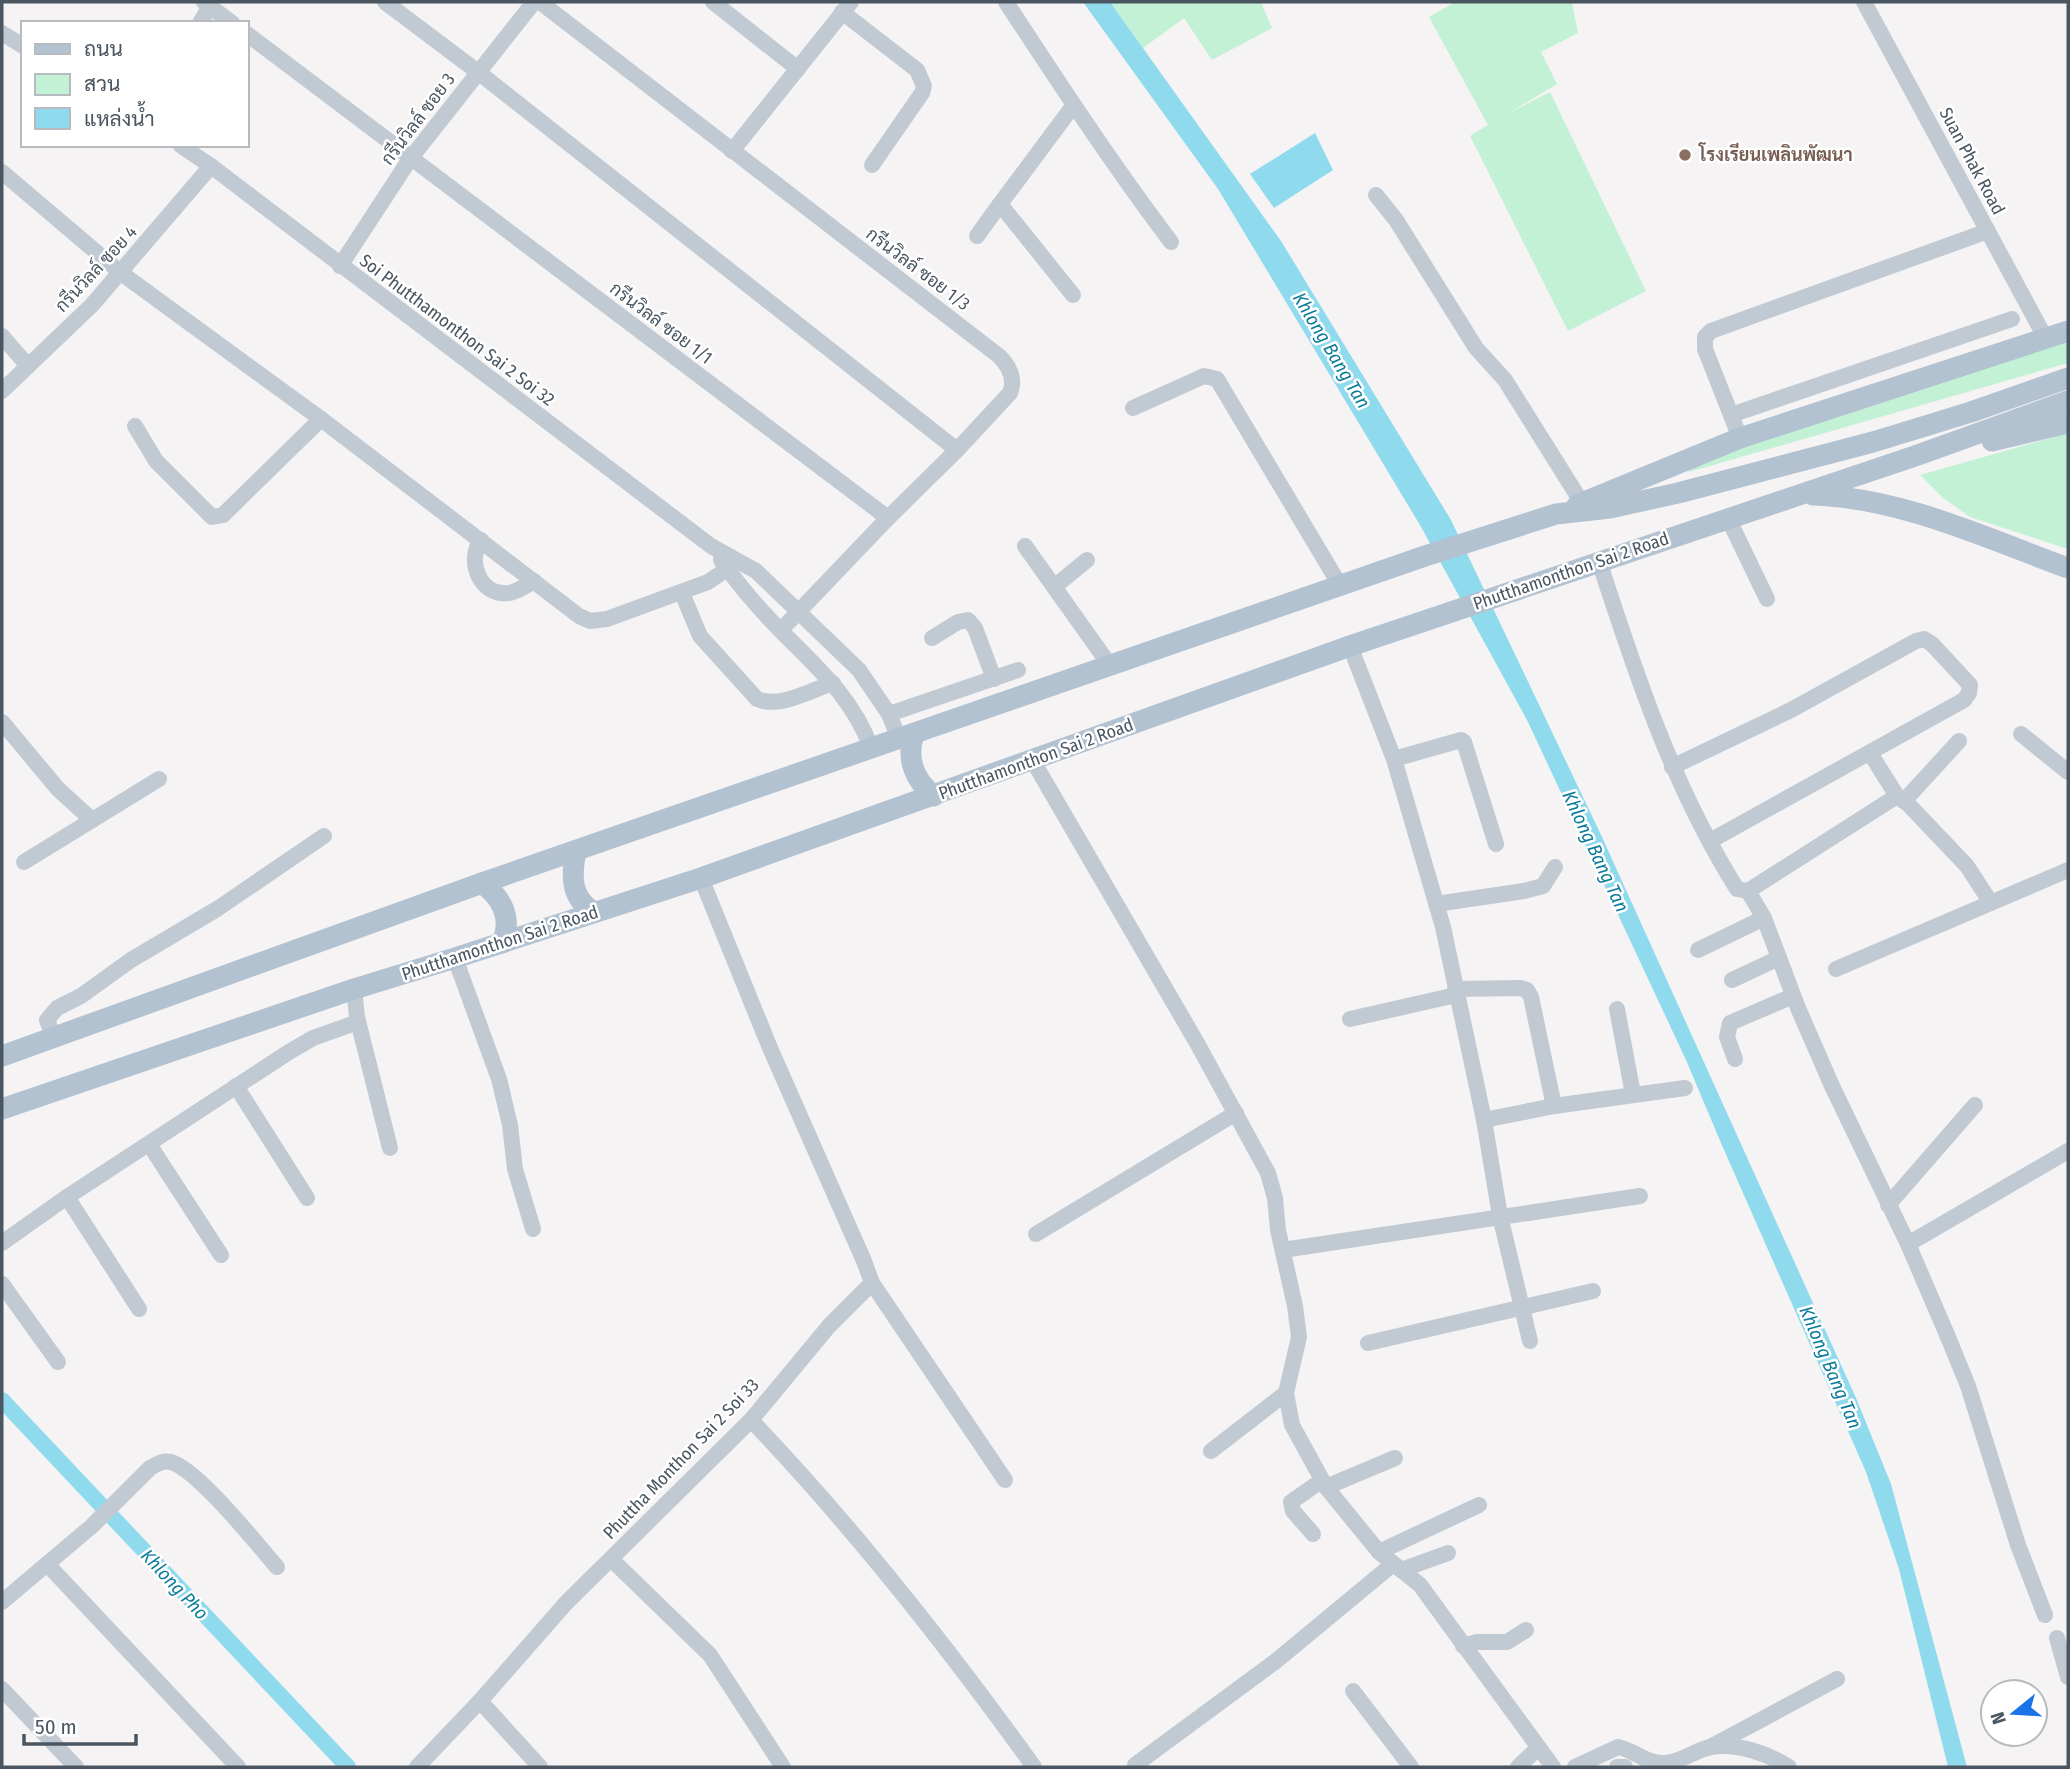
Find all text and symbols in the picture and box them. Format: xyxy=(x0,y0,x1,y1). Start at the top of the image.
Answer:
legend xyxy=(21,21,248,147)
text: ถนน xyxy=(84,36,123,62)
street label: กรีนวิลล์ ซอย 3 xyxy=(375,68,460,169)
text: สวน xyxy=(84,71,120,97)
text: แหล่งน้ำ xyxy=(84,101,155,132)
street label: Suan Phak Road xyxy=(1935,104,2009,218)
place label: โรงเรียนเพลินพัฒนา xyxy=(1698,142,1853,166)
marker: โรงเรียนเพลินพัฒนา xyxy=(1677,147,1693,163)
street label: กรีนวิลล์ ซอย 4 xyxy=(49,220,142,317)
street label: กรีนวิลล์ ซอย 1/3 xyxy=(862,221,975,315)
street label: Soi Phutthamonthon Sai 2 Soi 32 xyxy=(355,250,559,411)
street label: กรีนวิลล์ ซอย 1/1 xyxy=(605,276,718,369)
water label: Khlong Bang Tan xyxy=(1288,288,1375,412)
street label: Phutthamonthon Sai 2 Road xyxy=(1470,527,1672,615)
street label: Phutthamonthon Sai 2 Road xyxy=(936,714,1136,804)
water label: Khlong Bang Tan xyxy=(1557,787,1634,915)
street label: Phutthamonthon Sai 2 Road xyxy=(399,901,601,985)
water label: Khlong Bang Tan xyxy=(1794,1302,1867,1432)
street label: Phuttha Monthon Sai 2 Soi 33 xyxy=(599,1374,763,1544)
water label: Khlong Pho xyxy=(136,1544,213,1625)
north arrow xyxy=(1979,1678,2049,1748)
scale bar xyxy=(24,1702,136,1746)
text: N xyxy=(1986,1709,2011,1727)
text: 50 m xyxy=(35,1714,77,1740)

